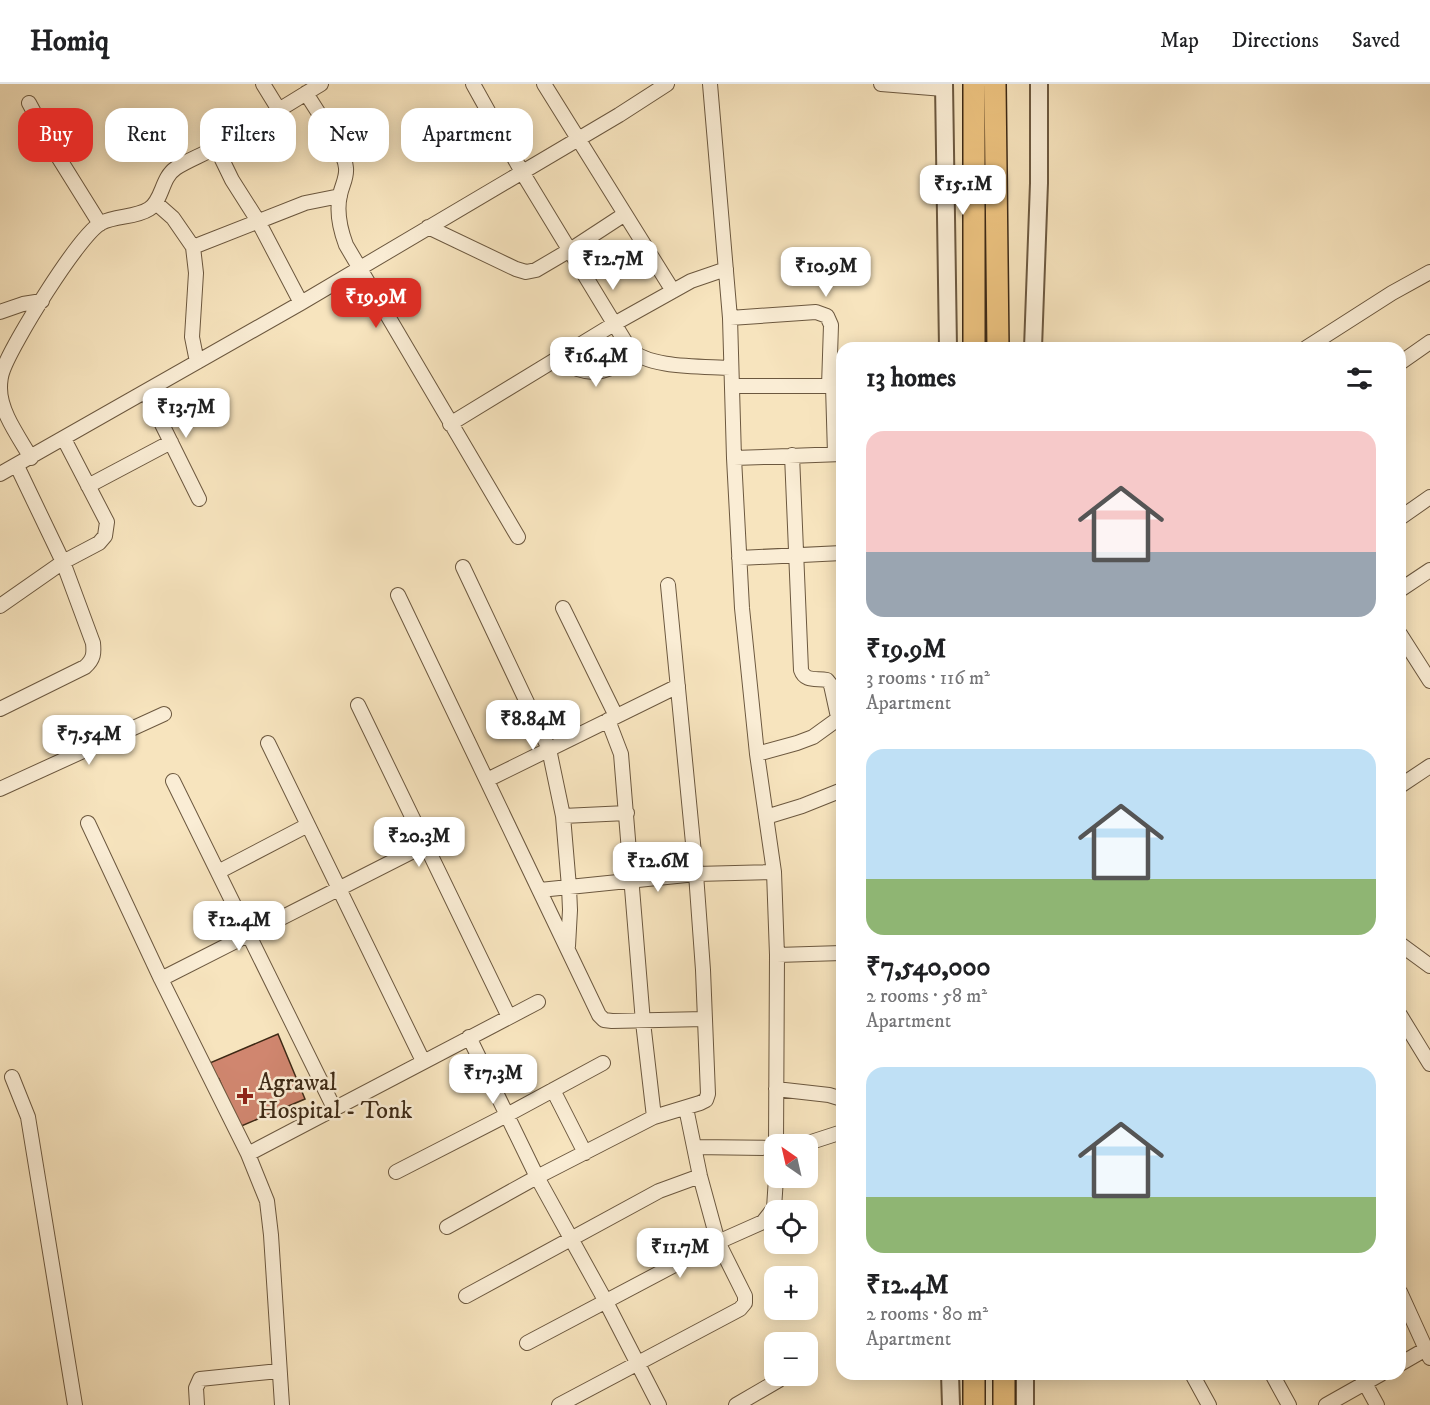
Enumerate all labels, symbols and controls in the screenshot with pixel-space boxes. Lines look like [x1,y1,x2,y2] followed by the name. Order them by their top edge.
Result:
[30,24,109,59] text: Homiq
[1160,28,1199,54] text: Map
[1232,28,1319,54] text: Directions
[1352,28,1400,54] text: Saved
[18,108,93,162] chip: Buy
[105,108,188,162] chip: Rent
[200,108,296,162] chip: Filters
[308,108,389,162] chip: New
[401,108,533,162] chip: Apartment
[914,165,1012,216] pin: ₹15.1M
[934,172,992,197] text: ₹15.1M
[564,240,662,291] pin: ₹12.7M
[582,247,644,272] text: ₹12.7M
[777,247,875,298] pin: ₹10.9M
[795,254,857,279] text: ₹10.9M
[327,278,425,329] pin: ₹19.9M
[345,285,407,310] text: ₹19.9M
[547,337,645,388] pin: ₹16.4M
[564,344,628,369] text: ₹16.4M
[866,362,956,395] text: 13 homes
[1343,362,1376,395] icon: filters
[137,388,235,439] pin: ₹13.7M
[157,395,215,420] text: ₹13.7M
[1067,470,1175,578] icon: home
[866,633,946,666] text: ₹19.9M
[866,666,990,691] text: 3 rooms · 116 m²
[866,691,951,716] text: Apartment
[484,700,582,751] pin: ₹8.84M
[500,707,566,732] text: ₹8.84M
[40,715,138,766] pin: ₹7.54M
[56,722,122,747] text: ₹7.54M
[1067,788,1175,896] icon: home
[370,817,468,868] pin: ₹20.3M
[388,824,450,849] text: ₹20.3M
[609,842,707,893] pin: ₹12.6M
[627,849,689,874] text: ₹12.6M
[190,901,288,952] pin: ₹12.4M
[207,908,271,933] text: ₹12.4M
[866,951,991,984] text: ₹7,540,000
[866,984,987,1009] text: 2 rooms · 58 m²
[866,1009,951,1034] text: Apartment
[444,1054,542,1105] pin: ₹17.3M
[463,1061,523,1086] text: ₹17.3M
[258,1068,413,1126] place label: Agrawal Hospital - Tonk
[236,1087,254,1105] marker: Agrawal Hospital - Tonk
[1067,1106,1175,1214] icon: home
[764,1134,818,1188] north arrow
[764,1134,818,1386] map controls
[764,1200,818,1254] button: locate
[631,1228,729,1279] pin: ₹11.7M
[651,1235,709,1260] text: ₹11.7M
[764,1266,818,1320] button: +
[866,1269,949,1302] text: ₹12.4M
[866,1302,988,1327] text: 2 rooms · 80 m²
[866,1327,951,1352] text: Apartment
[764,1332,818,1386] button: −

